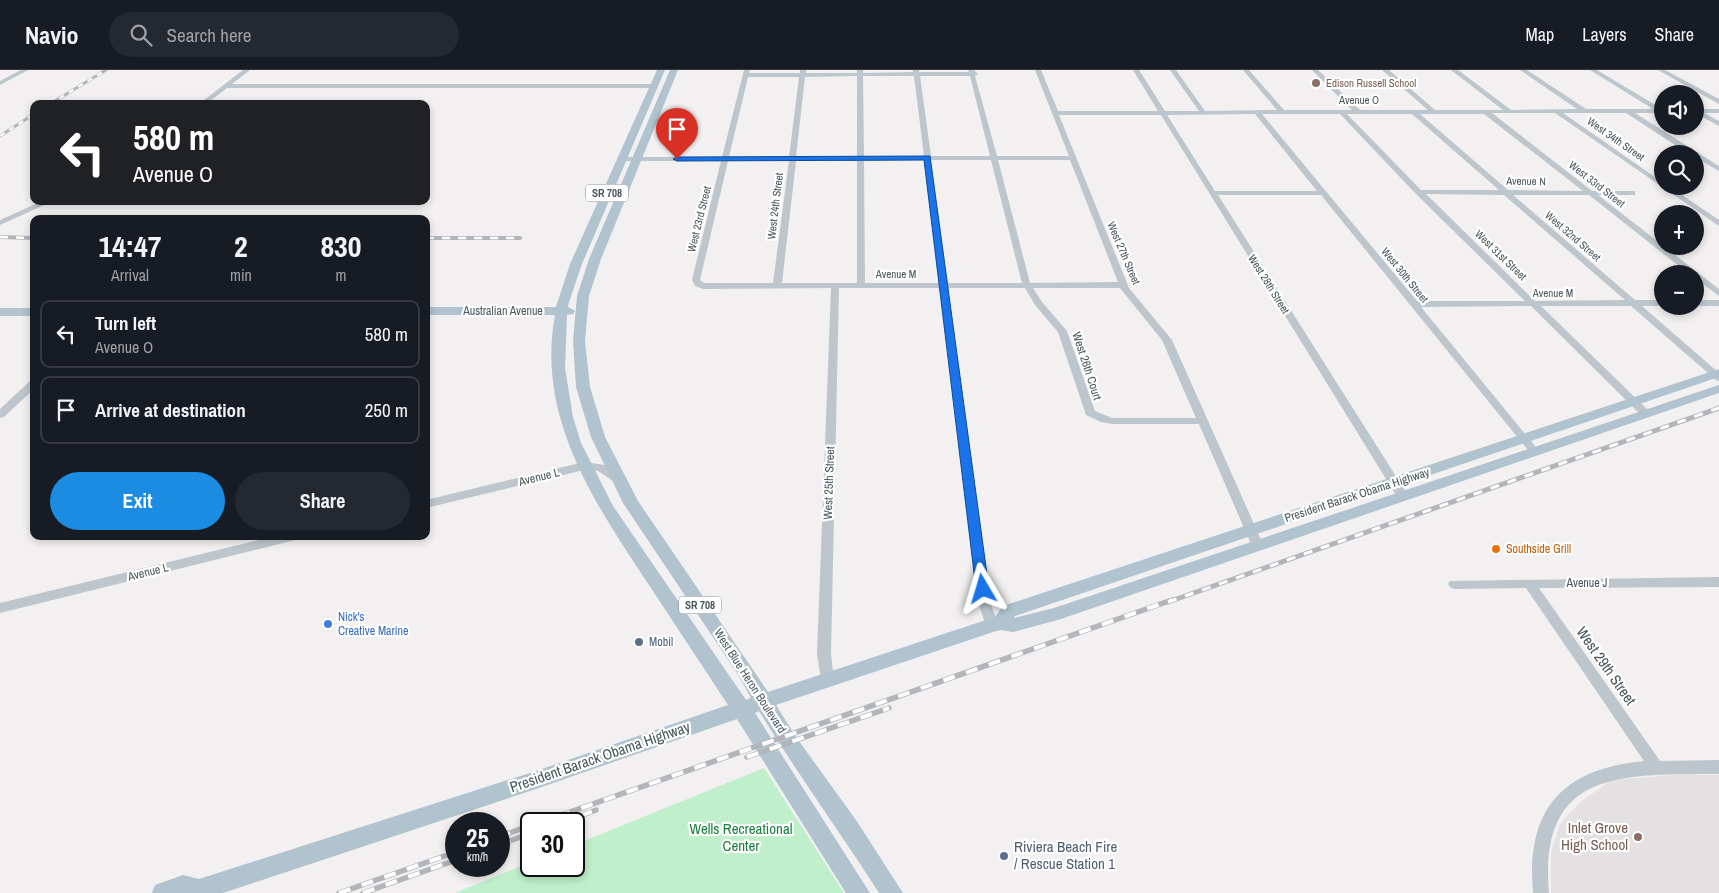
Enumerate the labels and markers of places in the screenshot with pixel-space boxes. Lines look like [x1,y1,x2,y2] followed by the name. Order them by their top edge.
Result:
[1326,76,1416,90] place label: Edison Russell School
[1310,77,1322,89] marker: Edison Russell School
[656,108,698,159] pin
[1506,541,1571,557] place label: Southside Grill
[1490,543,1502,555] marker: Southside Grill
[338,609,409,639] place label: Nick's Creative Marine
[322,618,334,630] marker: Nick's Creative Marine
[649,634,673,650] place label: Mobil
[633,636,645,648] marker: Mobil
[1561,817,1628,855] place label: Inlet Grove High School
[1632,831,1644,843] marker: Inlet Grove High School
[1014,836,1117,874] place label: Riviera Beach Fire / Rescue Station 1
[998,850,1010,862] marker: Riviera Beach Fire / Rescue Station 1

